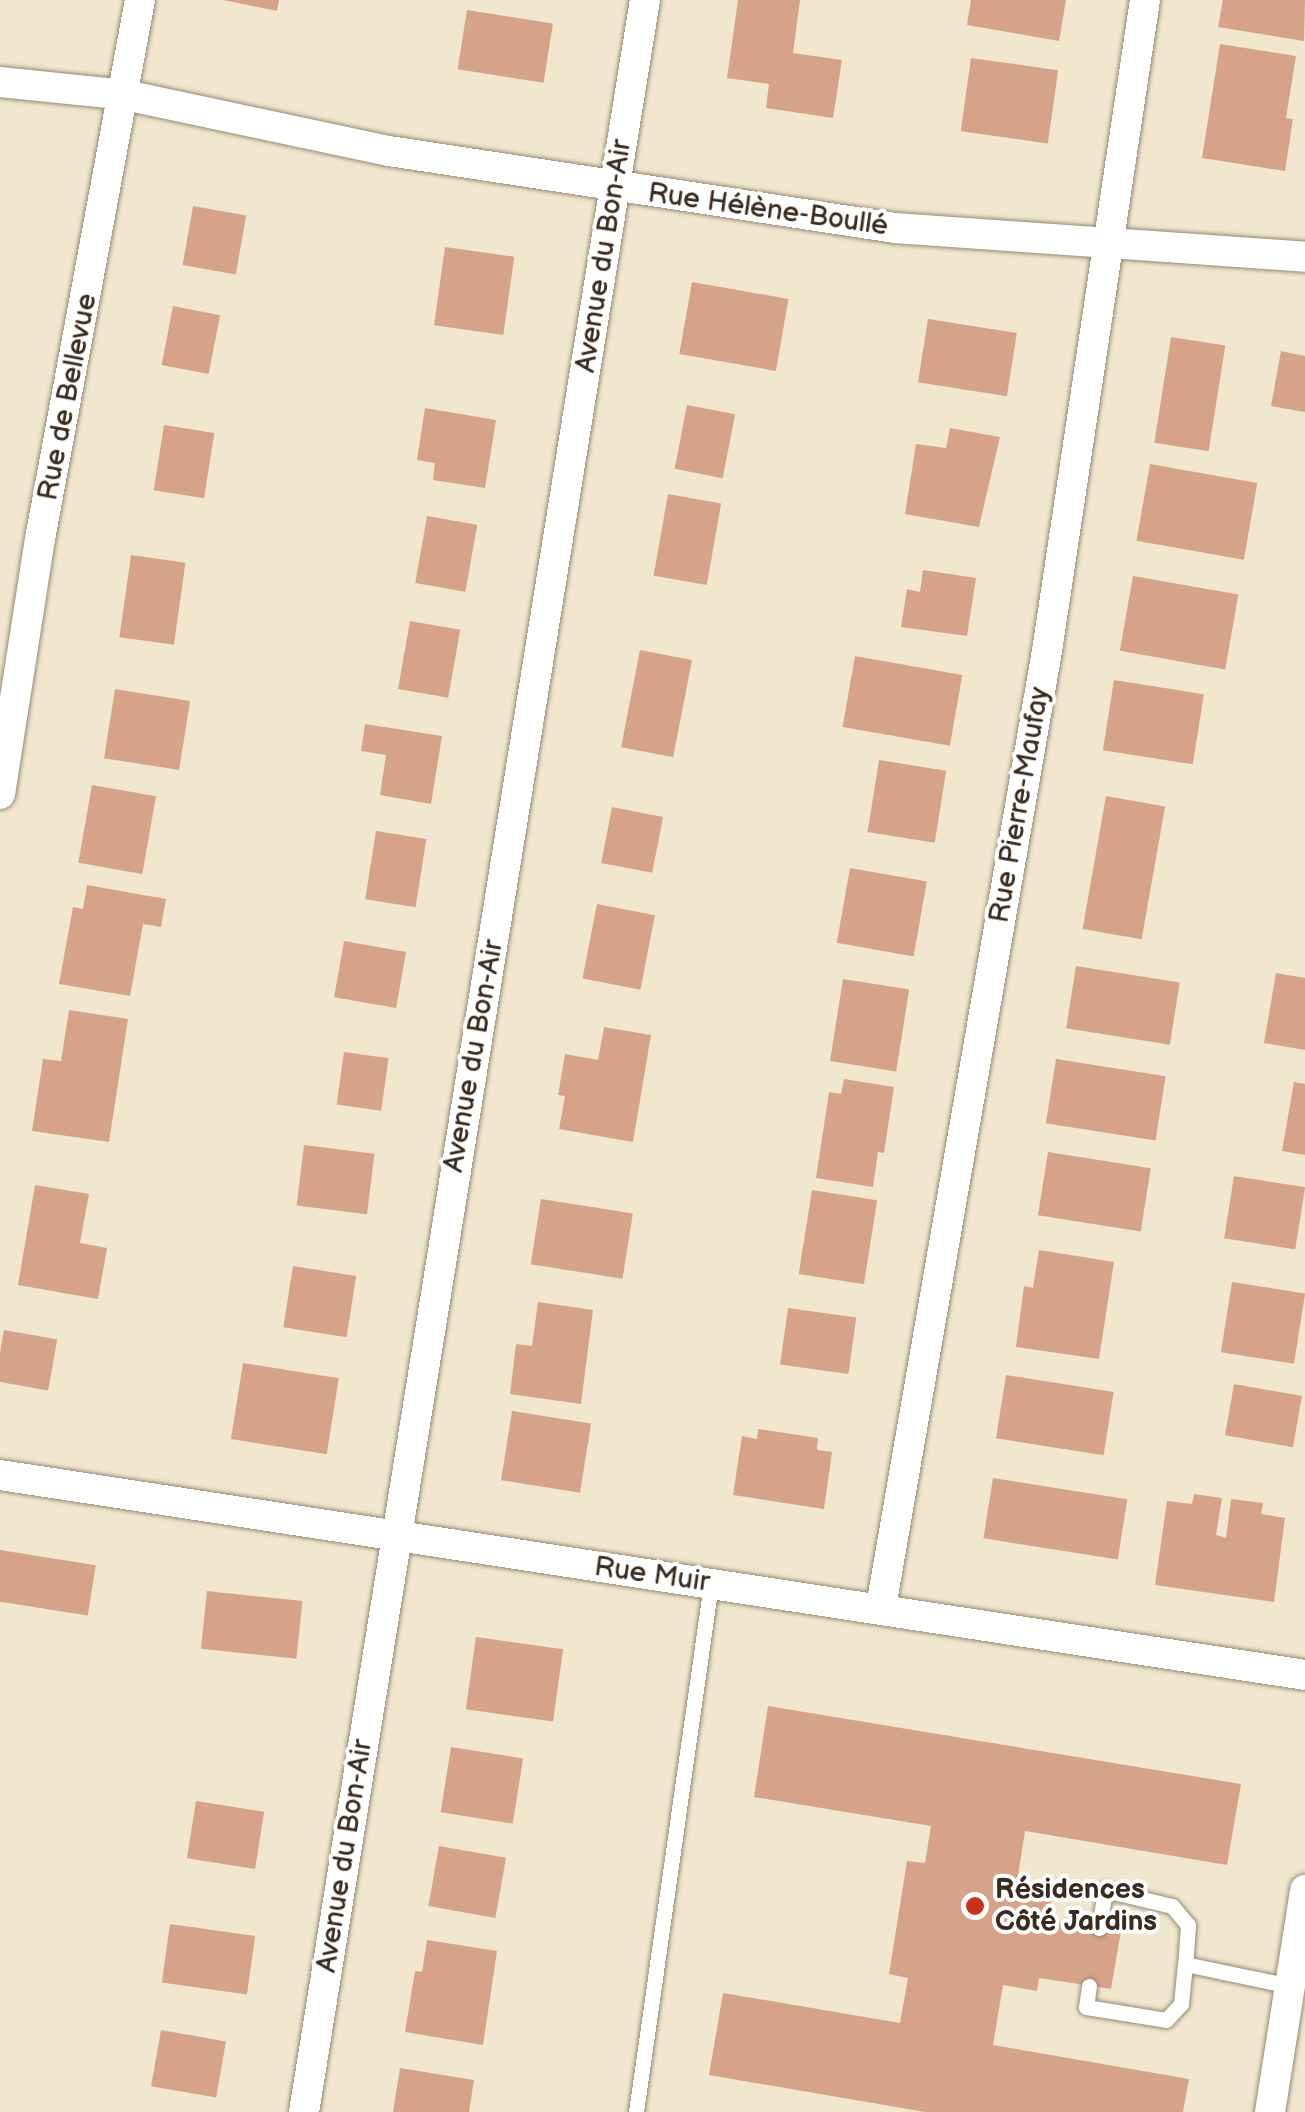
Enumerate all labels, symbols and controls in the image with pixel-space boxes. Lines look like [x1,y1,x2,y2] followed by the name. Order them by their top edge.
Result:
[569,137,639,375] street label: Avenue du Bon-Air
[646,177,890,243] street label: Rue Hélène-Boullé
[31,291,105,503] street label: Rue de Bellevue
[983,685,1057,925] street label: Rue Pierre-Maufay
[437,937,511,1175] street label: Avenue du Bon-Air
[592,1550,712,1600] street label: Rue Muir
[310,1737,380,1975] street label: Avenue du Bon-Air
[995,1873,1157,1939] place label: Résidences Côté Jardins
[964,1895,986,1917] marker: Résidences Côté Jardins

